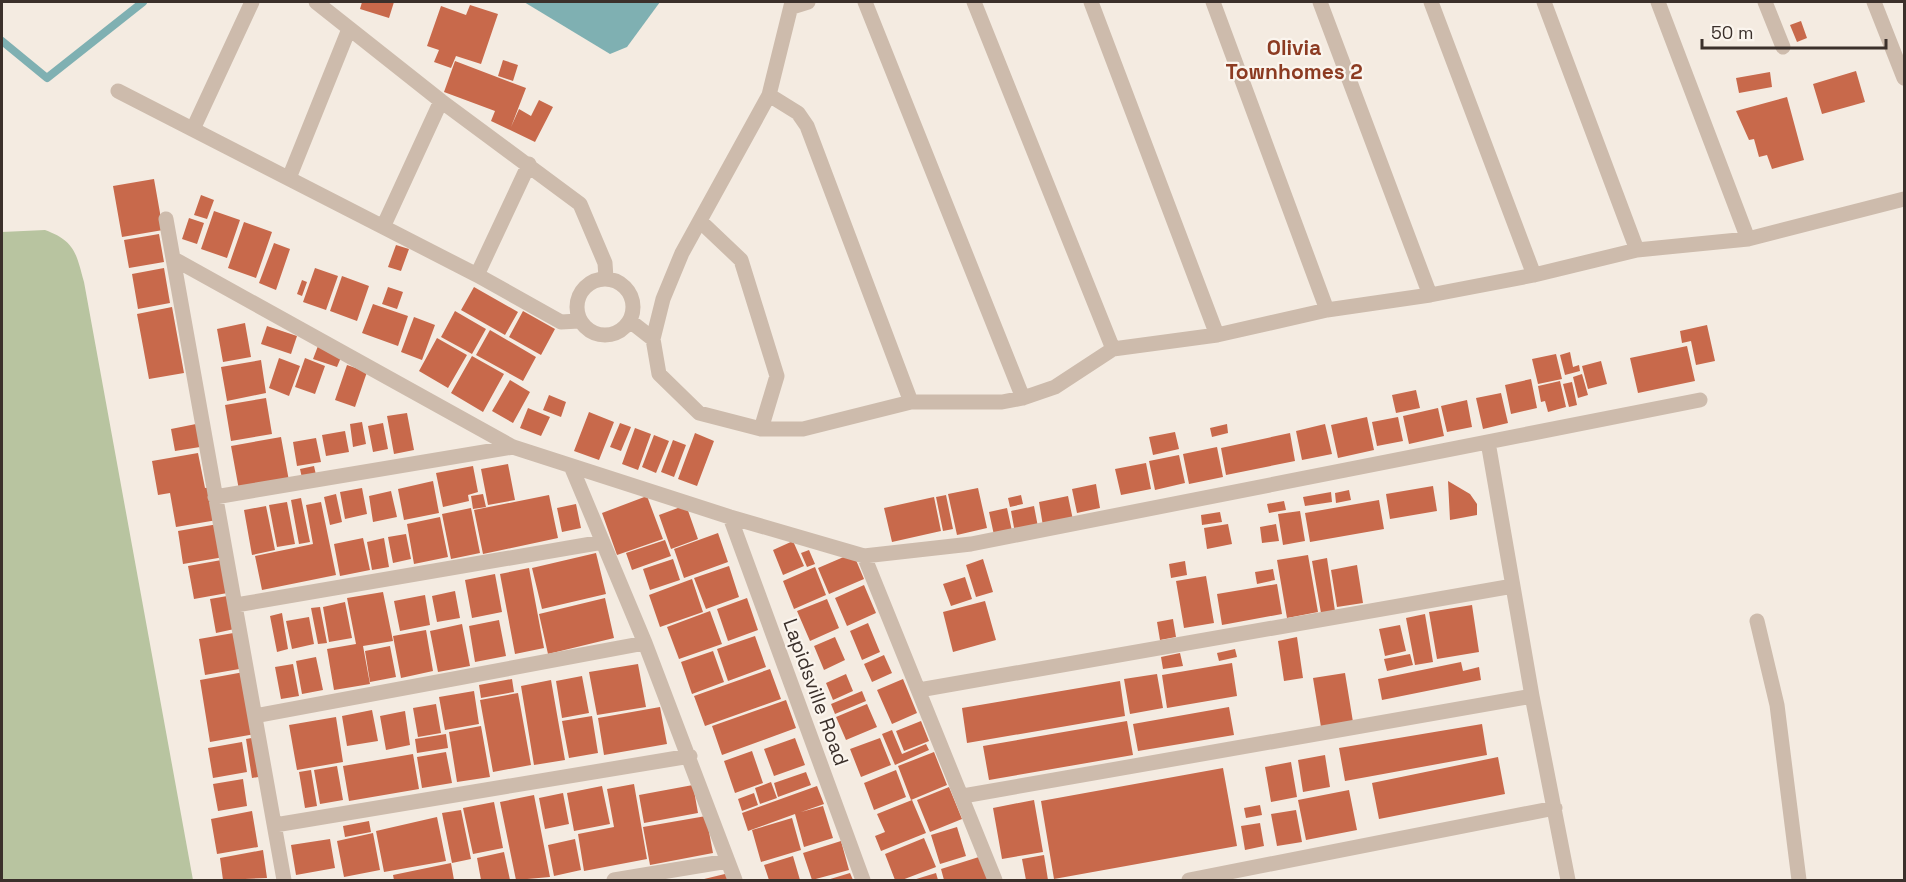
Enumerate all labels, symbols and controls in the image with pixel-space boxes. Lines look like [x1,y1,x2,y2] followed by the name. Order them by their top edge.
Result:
[1702,12,1886,50] scale bar
[1711,21,1753,44] text: 50 m
[1225,34,1363,85] district label: Olivia Townhomes 2
[777,615,855,769] street label: Lapidsville Road

